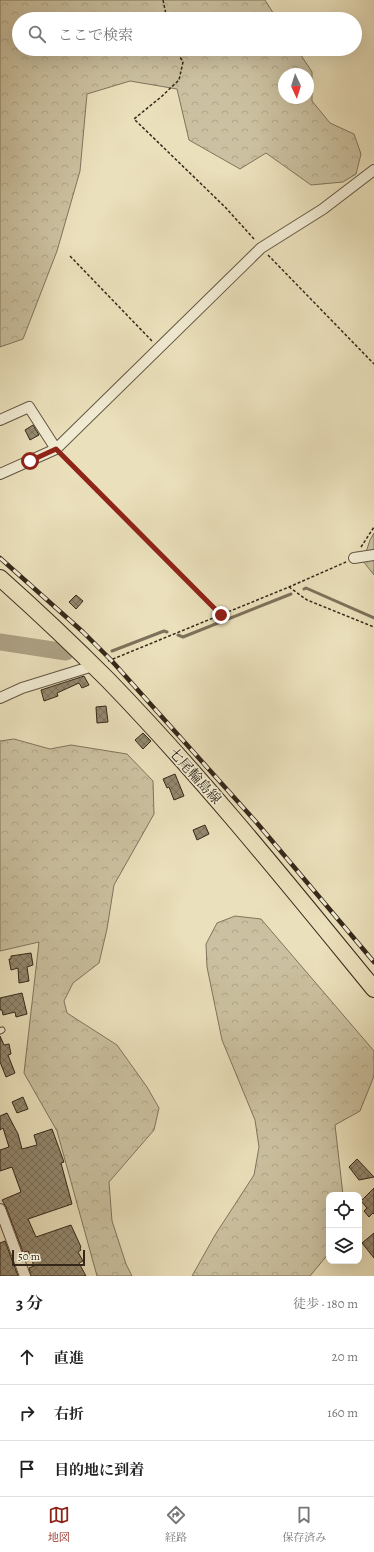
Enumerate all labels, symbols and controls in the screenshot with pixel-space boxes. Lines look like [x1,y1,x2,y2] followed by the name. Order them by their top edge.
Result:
[12,12,362,56] search box
[26,23,48,45] icon: search
[58,25,133,45] text: ここで検索
[278,68,314,104] north arrow
[21,452,39,470] route start
[212,606,230,624] route end
[165,744,225,808] street label: 七尾輪島線
[326,1192,362,1264] map controls
[326,1192,362,1228] button: locate
[326,1228,362,1264] button: layers
[12,1248,85,1267] scale bar
[18,1249,40,1264] text: 50 m
[16,1292,43,1315] text: 3 分
[293,1295,358,1312] text: 徒歩 · 180 m
[16,1346,38,1368] icon: ahead
[54,1348,84,1368] text: 直進
[332,1348,358,1365] text: 20 m
[16,1402,38,1424] icon: right
[54,1404,84,1424] text: 右折
[327,1404,358,1421] text: 160 m
[16,1458,38,1480] icon: arrive
[54,1460,144,1480] text: 目的地に到着
[48,1504,70,1545] tab: 地図
[165,1504,187,1545] tab: 経路
[282,1504,326,1545] tab: 保存済み

